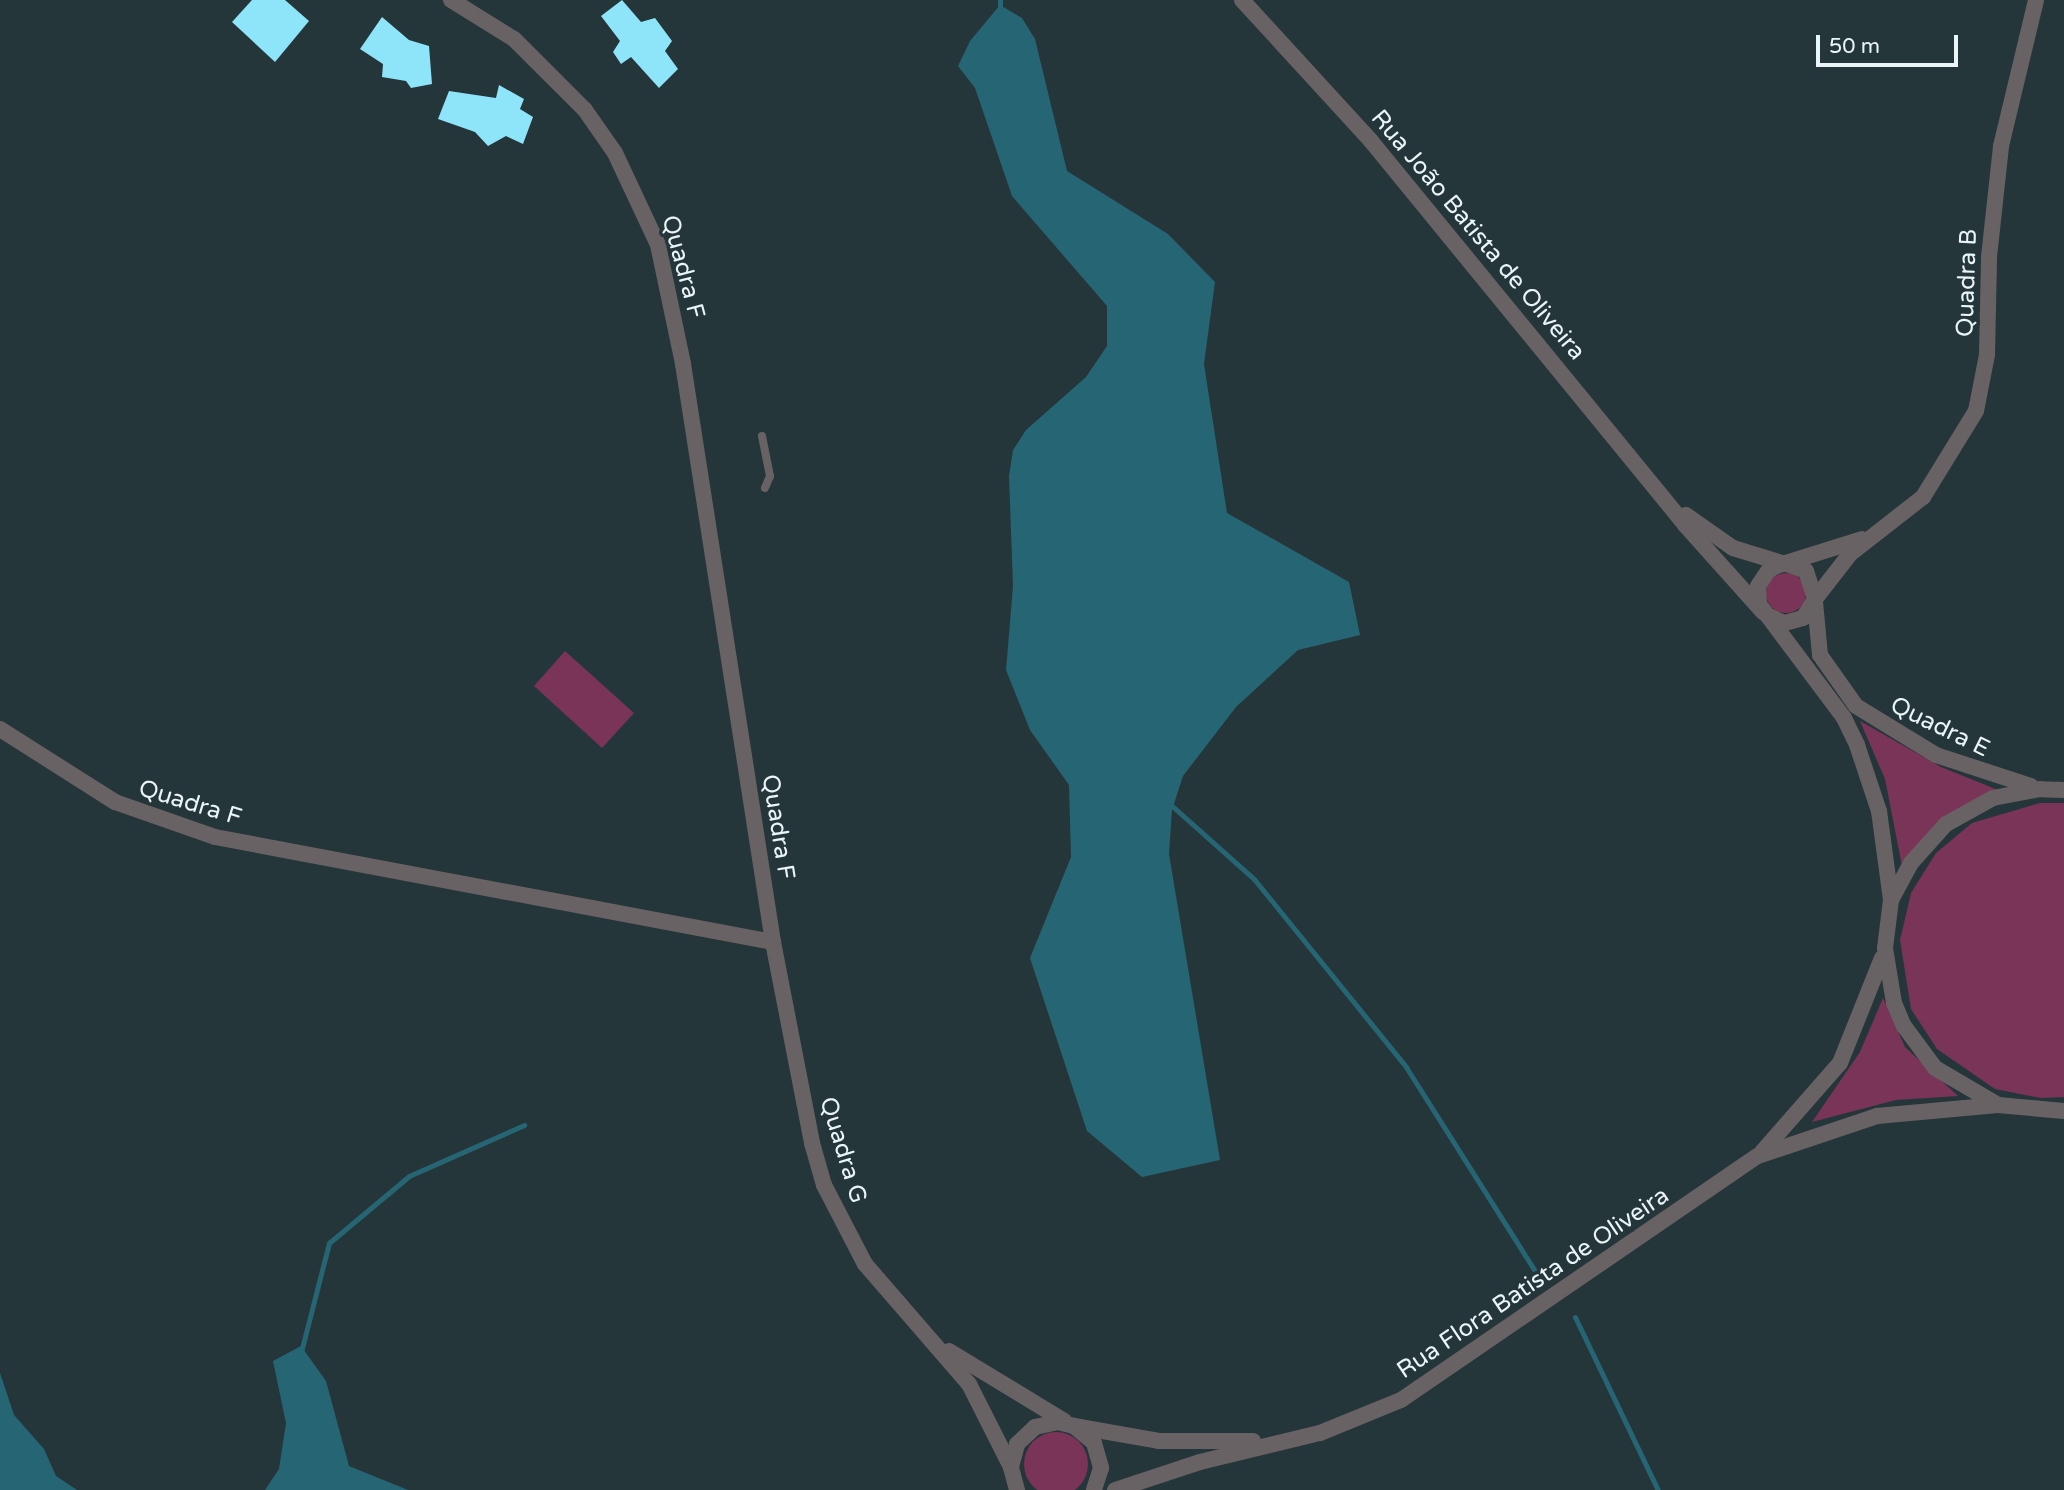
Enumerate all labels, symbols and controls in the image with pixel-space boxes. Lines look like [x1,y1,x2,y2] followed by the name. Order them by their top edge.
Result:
[1819,21,1961,65] scale bar
[1829,34,1880,59] text: 50 m
[1365,104,1591,366] street label: Rua João Batista de Oliveira
[655,212,711,322] street label: Quadra F
[1951,228,1983,338] street label: Quadra B
[1886,691,1994,763] street label: Quadra E
[755,772,801,882] street label: Quadra F
[135,774,245,832] street label: Quadra F
[813,1093,873,1207] street label: Quadra G
[1392,1181,1674,1385] street label: Rua Flora Batista de Oliveira

